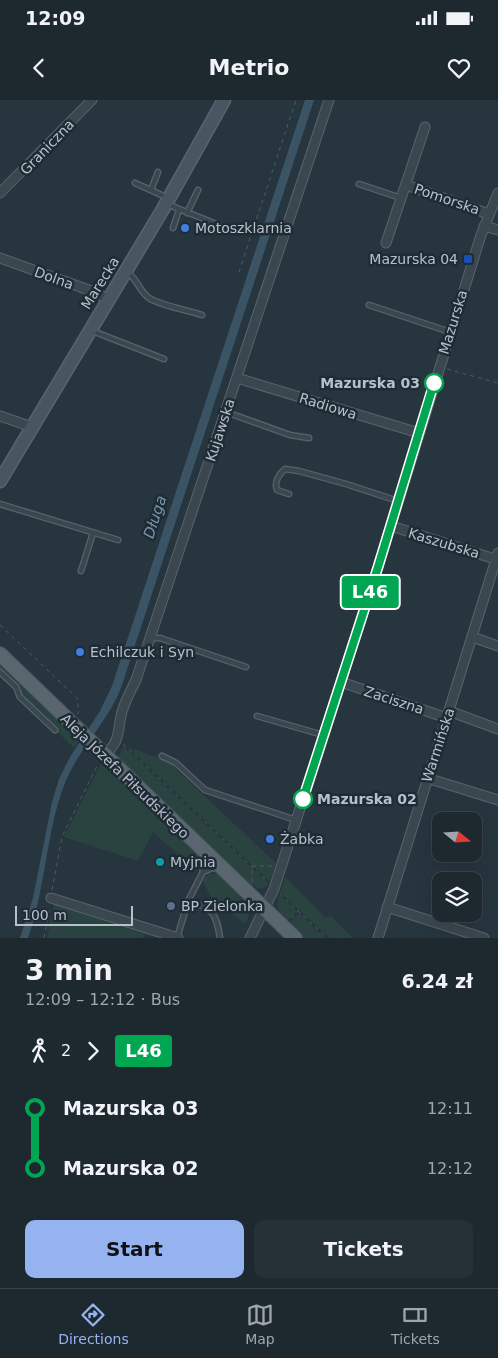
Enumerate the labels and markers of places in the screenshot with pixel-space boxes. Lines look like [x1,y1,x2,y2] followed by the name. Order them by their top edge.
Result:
[195,220,292,236] place label: Motoszklarnia
[179,222,191,234] marker: Motoszklarnia
[369,251,458,267] place label: Mazurska 04
[462,253,474,265] marker: Mazurska 04
[424,373,444,393] marker: Mazurska 03
[320,375,420,391] place label: Mazurska 03
[90,644,194,660] place label: Echilczuk i Syn
[74,646,86,658] marker: Echilczuk i Syn
[293,789,313,809] marker: Mazurska 02
[317,791,417,807] place label: Mazurska 02
[280,830,324,847] place label: Żabka
[264,833,276,845] marker: Żabka
[170,854,216,870] place label: Myjnia
[154,856,166,868] marker: Myjnia
[181,898,263,914] place label: BP Zielonka
[165,900,177,912] marker: BP Zielonka

